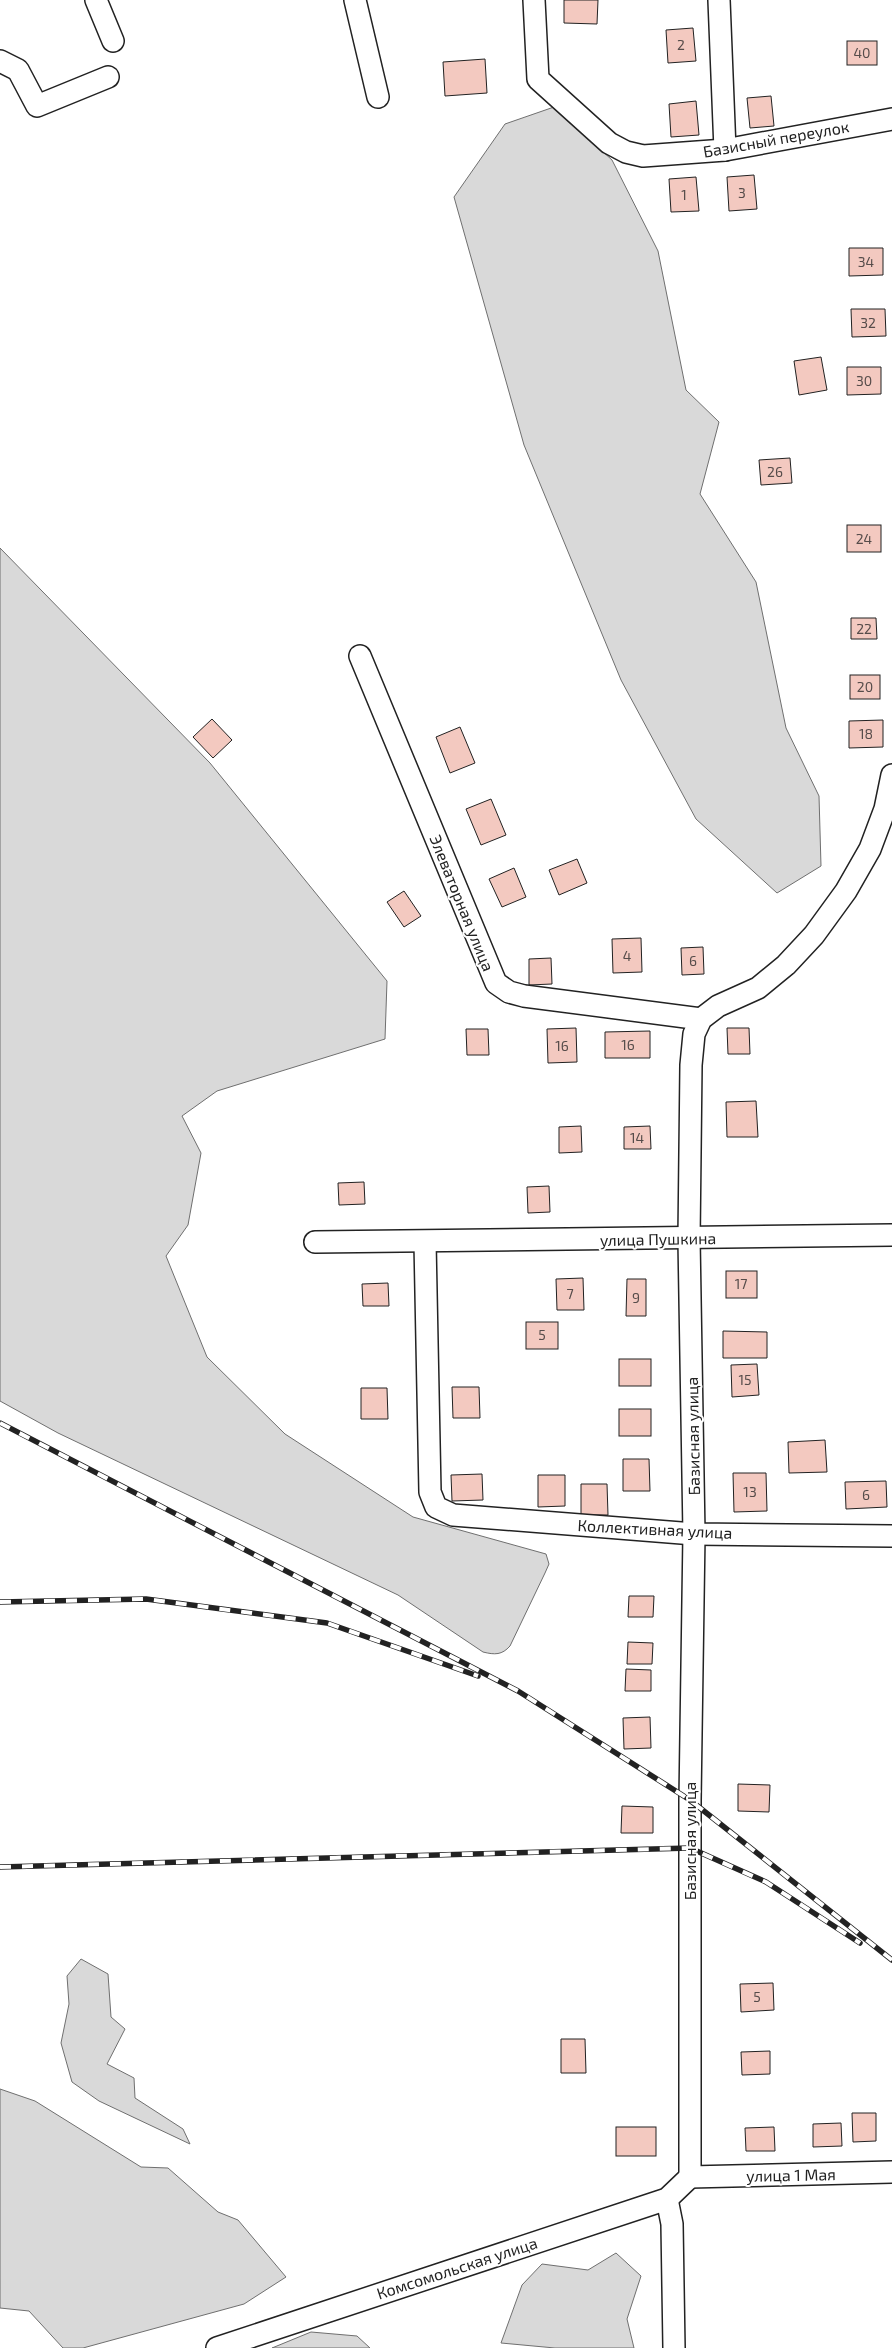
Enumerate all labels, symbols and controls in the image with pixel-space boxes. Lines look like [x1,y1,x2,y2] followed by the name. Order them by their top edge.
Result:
[677,36,685,53] house number: 2
[853,44,871,61] house number: 40
[701,116,851,162] street label: Базисный переулок
[738,184,746,201] house number: 3
[681,186,687,203] house number: 1
[858,253,874,270] house number: 34
[860,314,876,331] house number: 32
[856,372,872,389] house number: 30
[767,463,783,480] house number: 26
[856,530,872,547] house number: 24
[856,620,872,637] house number: 22
[857,678,873,695] house number: 20
[859,725,873,742] house number: 18
[425,832,499,974] street label: Элеваторная улица
[623,947,631,964] house number: 4
[689,952,697,969] house number: 6
[621,1036,635,1053] house number: 16
[555,1037,569,1054] house number: 16
[630,1129,644,1146] house number: 14
[600,1228,716,1250] street label: улица Пушкина
[735,1275,747,1292] house number: 17
[566,1285,574,1302] house number: 7
[632,1289,640,1306] house number: 9
[538,1326,546,1343] house number: 5
[738,1371,752,1388] house number: 15
[682,1376,704,1496] street label: Базисная улица
[743,1483,757,1500] house number: 13
[862,1486,870,1503] house number: 6
[577,1515,733,1543] street label: Коллективная улица
[680,1782,700,1900] street label: Базисная улица
[753,1988,761,2005] house number: 5
[746,2164,836,2186] street label: улица 1 Мая
[374,2233,540,2303] street label: Комсомольская улица

